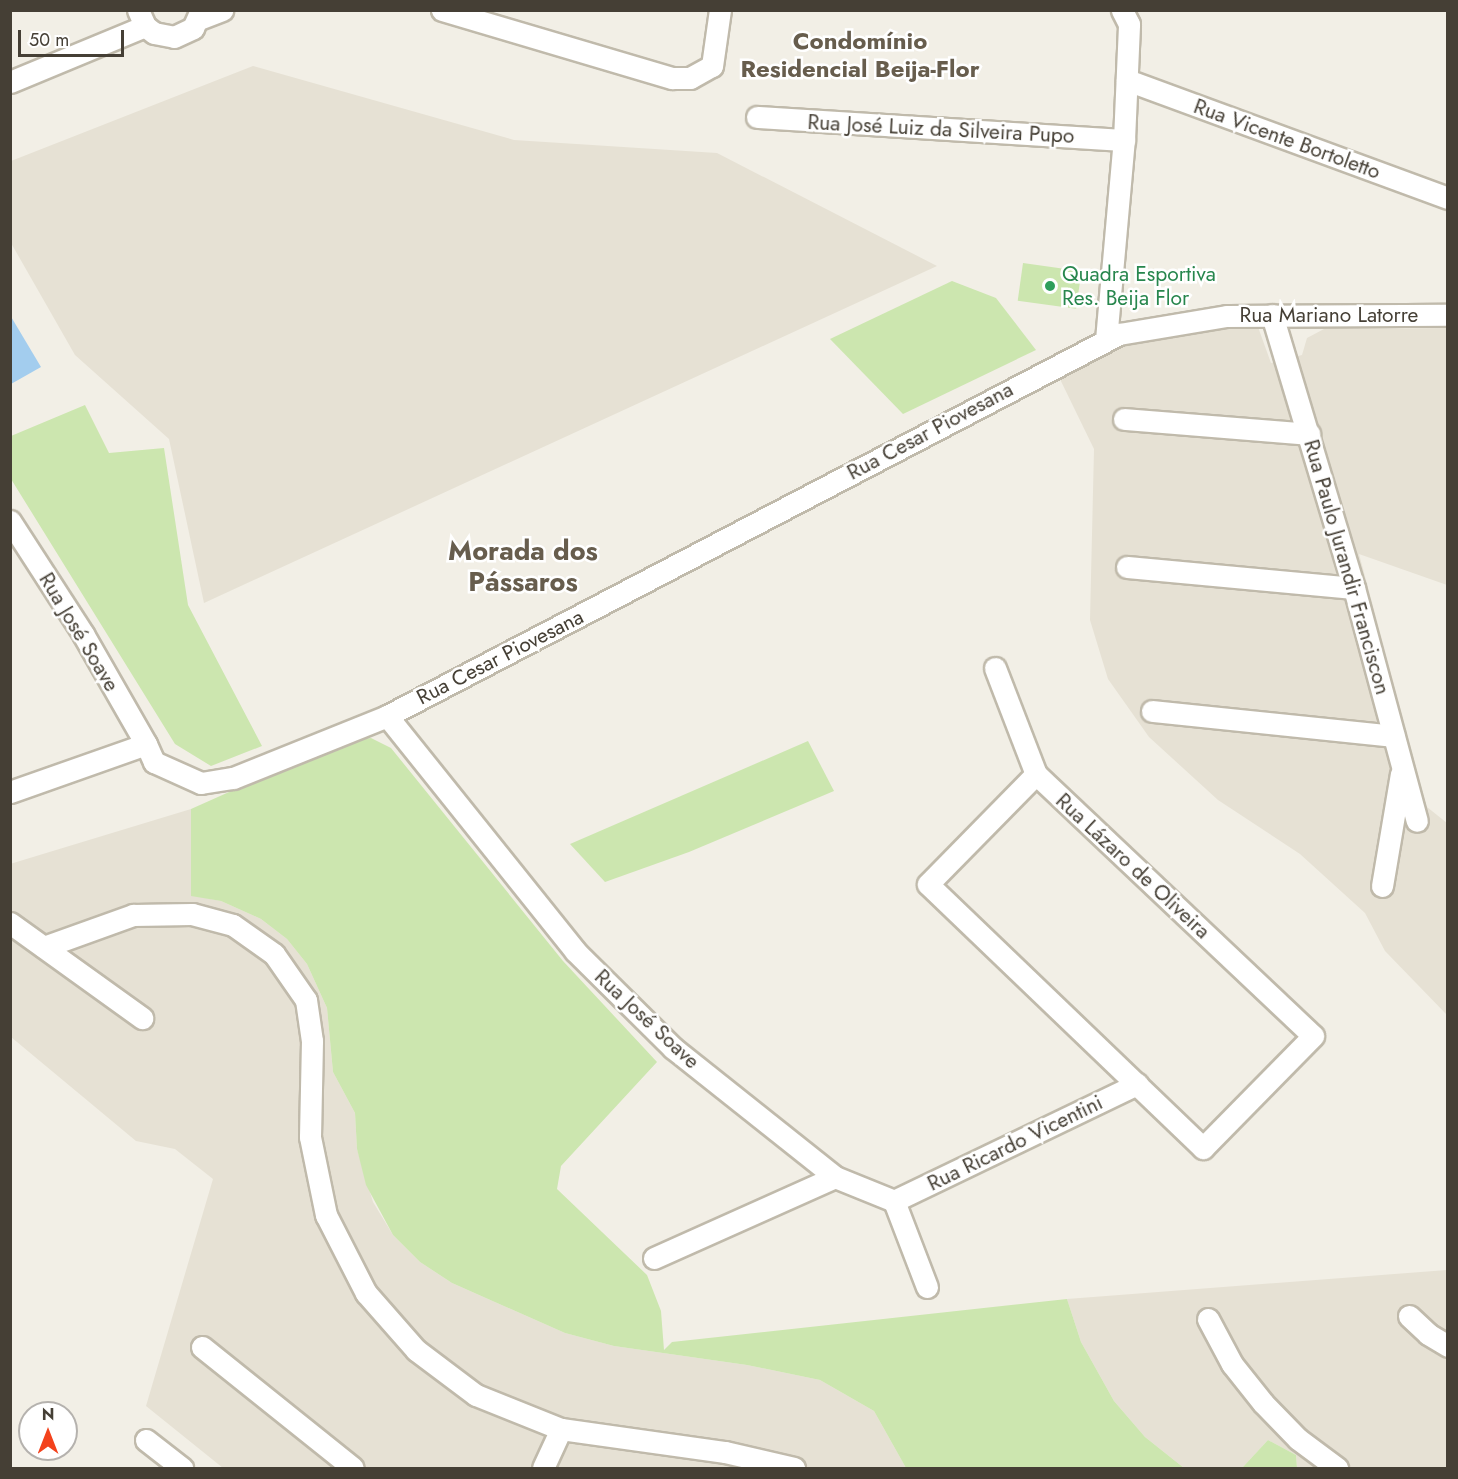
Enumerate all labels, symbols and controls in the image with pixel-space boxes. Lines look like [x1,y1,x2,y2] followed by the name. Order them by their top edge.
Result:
[21,18,128,56] scale bar
[29,27,69,53] text: 50 m
[740,27,980,83] district label: Condomínio Residencial Beija-Flor
[1190,94,1384,184] street label: Rua Vicente Bortoletto
[807,109,1075,149] street label: Rua José Luiz da Silveira Pupo
[1062,261,1216,311] place label: Quadra Esportiva Res. Beija Flor
[1043,279,1057,293] marker: Quadra Esportiva Res. Beija Flor
[1240,302,1418,328] street label: Rua Mariano Latorre
[843,377,1017,485] street label: Rua Cesar Piovesana
[1299,437,1395,697] street label: Rua Paulo Jurandir Franciscon
[448,534,598,597] district label: Morada dos Pássaros
[34,568,124,696] street label: Rua José Soave
[412,604,588,710] street label: Rua Cesar Piovesana
[1051,788,1215,944] street label: Rua Lázaro de Oliveira
[589,964,705,1074] street label: Rua José Soave
[923,1090,1107,1196] street label: Rua Ricardo Vicentini
[18,1401,78,1461] north arrow
[42,1403,54,1426] text: N

